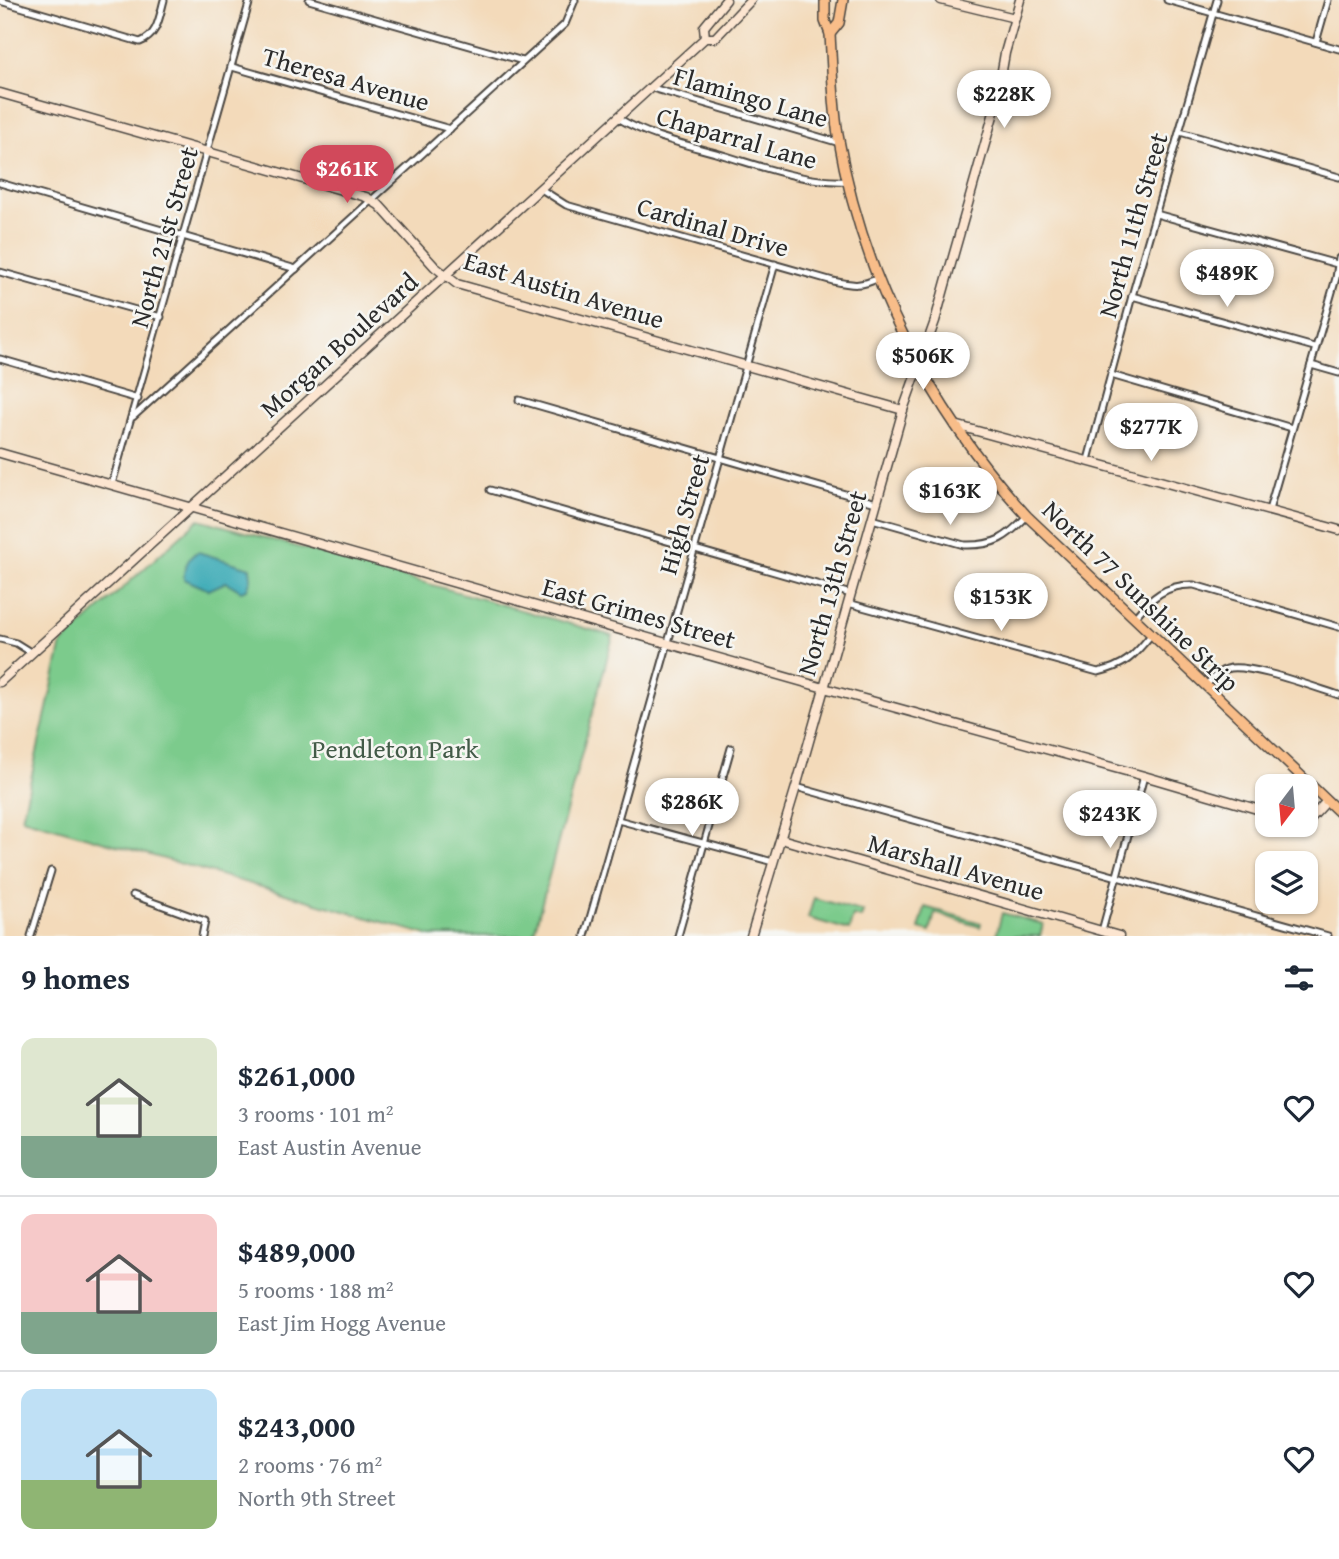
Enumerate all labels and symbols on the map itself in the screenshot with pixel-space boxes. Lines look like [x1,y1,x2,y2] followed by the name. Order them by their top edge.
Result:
[258,36,434,121] street label: Theresa Avenue
[669,56,833,137] street label: Flamingo Lane
[955,71,1053,130] pin: $228K
[652,96,822,179] street label: Chaparral Lane
[1087,128,1178,322] street label: North 11th Street
[119,142,208,332] street label: North 21st Street
[298,146,396,205] pin: $261K
[633,186,794,267] street label: Cardinal Drive
[459,241,669,339] street label: East Austin Avenue
[1178,250,1276,309] pin: $489K
[251,263,427,427] street label: Morgan Boulevard
[874,332,972,392] pin: $506K
[1102,404,1200,463] pin: $277K
[648,449,719,579] street label: High Street
[901,468,999,527] pin: $163K
[786,486,877,680] street label: North 13th Street
[1034,491,1249,700] street label: North 77 Sunshine Strip
[538,566,740,659] street label: East Grimes Street
[952,574,1050,633] pin: $153K
[311,729,479,768] park label: Pendleton Park
[1255,774,1318,836] north arrow
[643,778,741,838] pin: $286K
[1061,790,1159,850] pin: $243K
[863,823,1049,910] street label: Marshall Avenue

